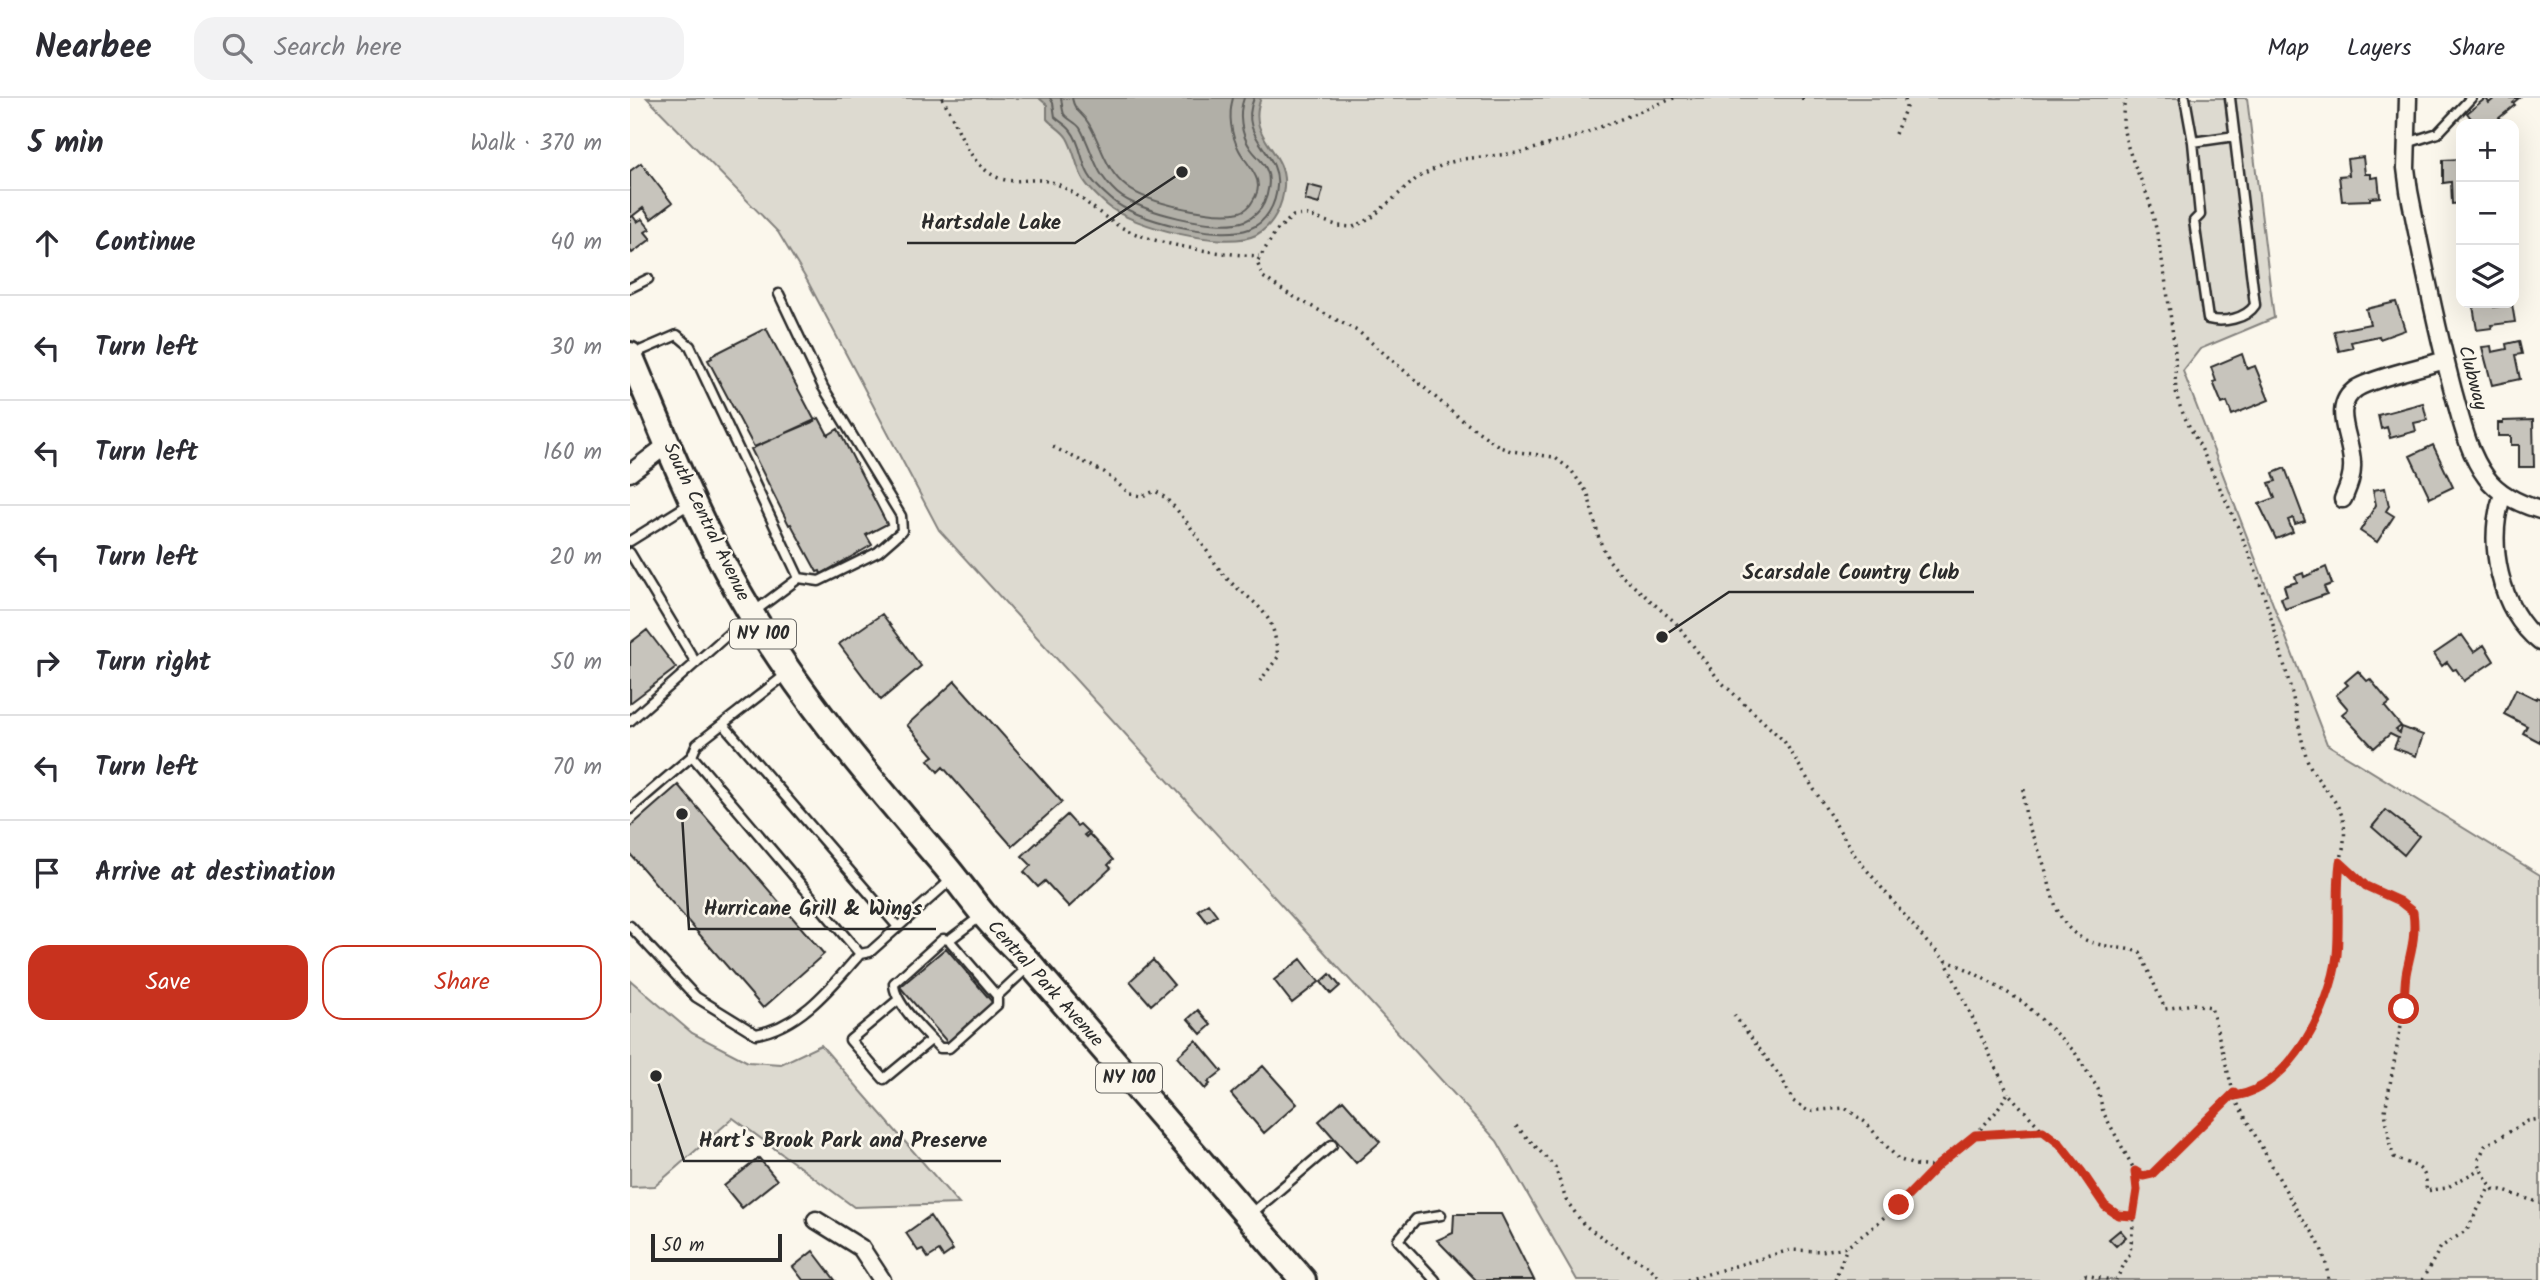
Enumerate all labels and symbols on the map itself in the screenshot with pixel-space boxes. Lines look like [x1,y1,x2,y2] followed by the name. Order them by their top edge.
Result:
[907,201,1075,243] callout: Hartsdale Lake
[921,207,1061,240] text: Hartsdale Lake
[2449,342,2495,415] street label: Clubway
[654,437,758,607] street label: South Central Avenue
[1729,550,1974,592] callout: Scarsdale Country Club
[1742,557,1960,590] text: Scarsdale Country Club
[730,620,796,648] road number: NY 100
[689,887,936,929] callout: Hurricane Grill & Wings
[704,893,922,926] text: Hurricane Grill & Wings
[979,913,1111,1055] street label: Central Park Avenue
[2388,993,2419,1024] route start
[1096,1063,1162,1093] road number: NY 100
[684,1119,1001,1161] callout: Hart's Brook Park and Preserve
[699,1125,987,1158] text: Hart's Brook Park and Preserve
[1883,1189,1914,1220] route end
[651,1231,782,1263] scale bar

